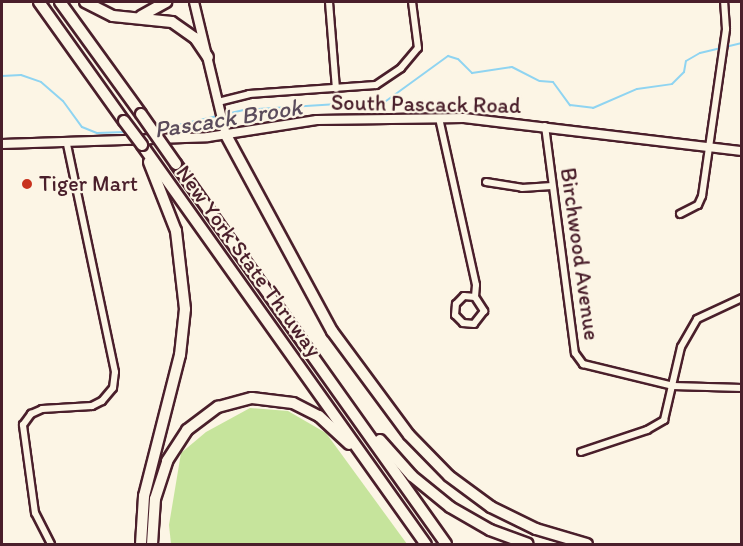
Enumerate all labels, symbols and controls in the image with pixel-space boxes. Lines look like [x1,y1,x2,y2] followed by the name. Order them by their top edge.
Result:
[332,89,520,119] street label: South Pascack Road
[152,92,304,144] water label: Pascack Brook
[171,161,327,361] street label: New York State Thruway
[555,166,605,342] street label: Birchwood Avenue
[39,171,138,197] place label: Tiger Mart
[20,177,34,191] marker: Tiger Mart

